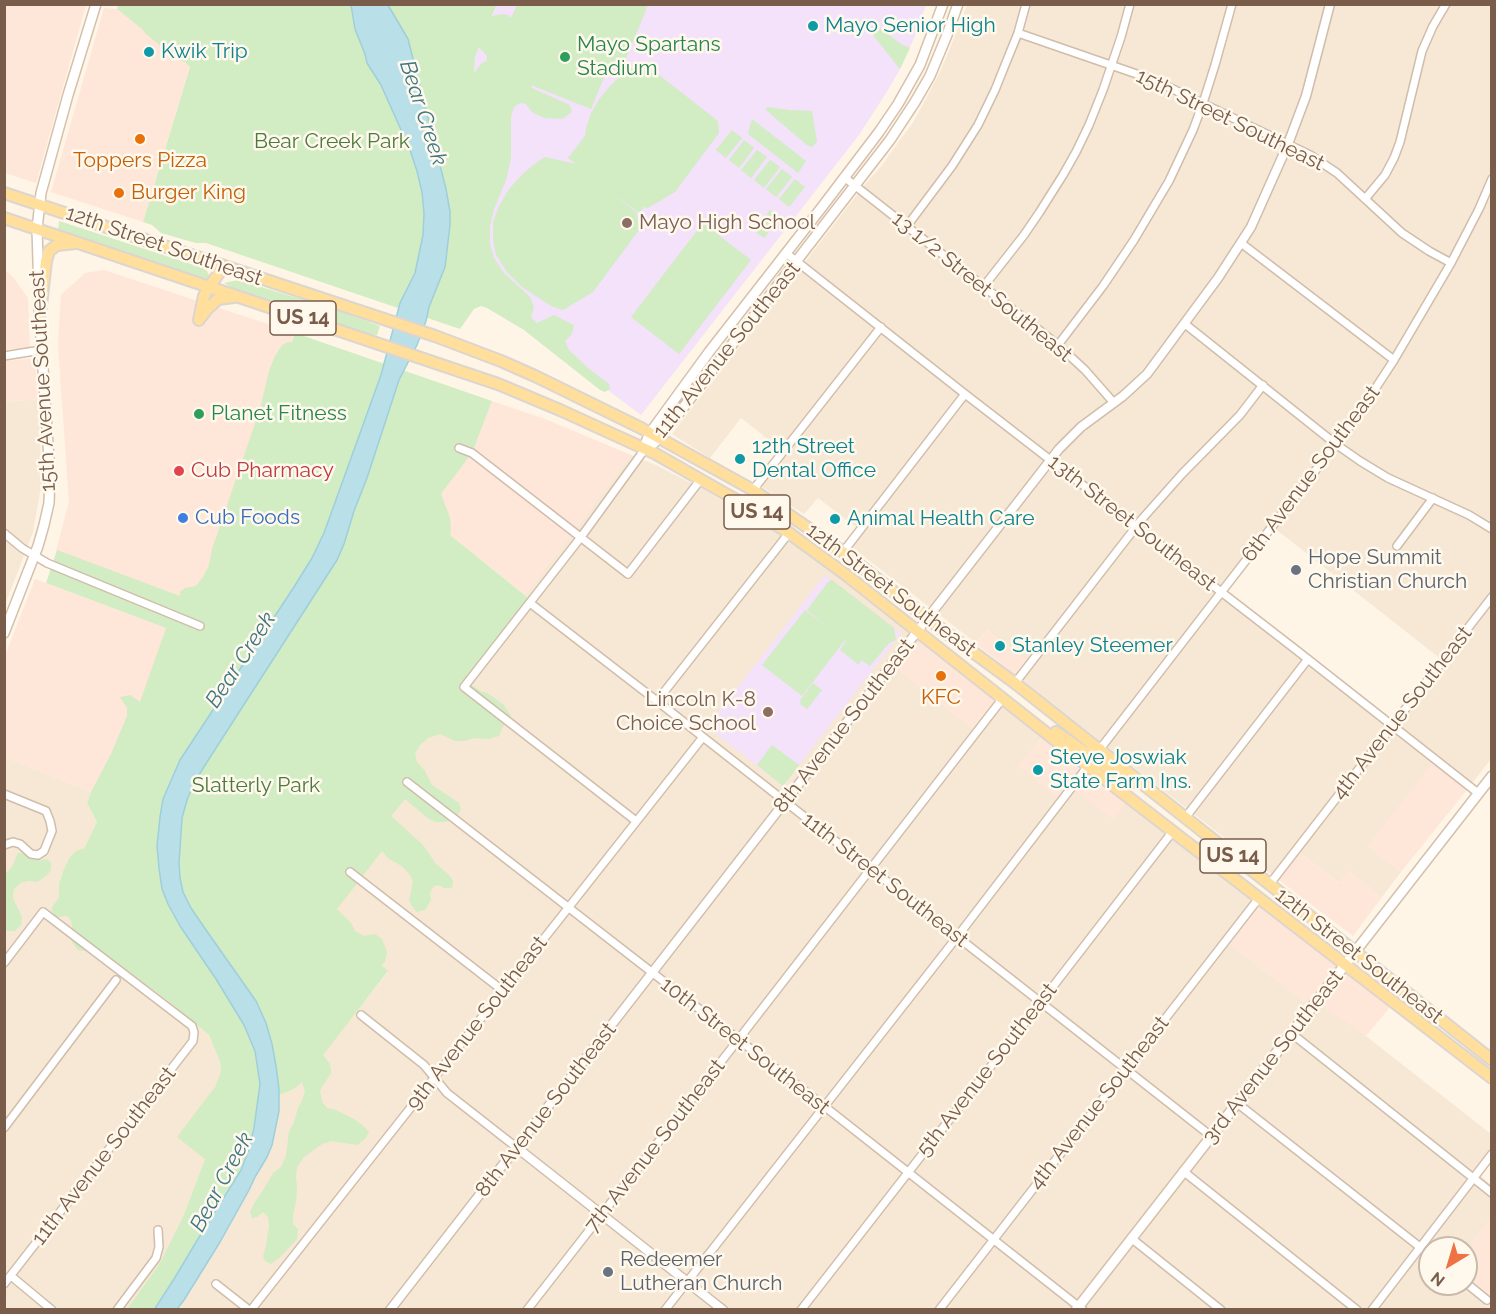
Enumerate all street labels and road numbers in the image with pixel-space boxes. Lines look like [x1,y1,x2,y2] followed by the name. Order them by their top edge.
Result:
[1132,63,1328,177] street label: 15th Street Southeast
[62,201,266,291] street label: 12th Street Southeast
[887,207,1077,367] street label: 13 1/2 Street Southeast
[648,257,806,443] street label: 11th Avenue Southeast
[25,269,61,493] street label: 15th Avenue Southeast
[270,301,336,335] road number: US 14
[1236,381,1386,567] street label: 6th Avenue Southeast
[1043,450,1221,596] street label: 13th Street Southeast
[724,495,790,529] road number: US 14
[801,518,981,662] street label: 12th Street Southeast
[1326,621,1478,805] street label: 4th Avenue Southeast
[768,634,920,818] street label: 8th Avenue Southeast
[797,807,973,953] street label: 11th Street Southeast
[1200,839,1266,873] road number: US 14
[1270,883,1448,1029] street label: 12th Street Southeast
[401,931,553,1115] street label: 9th Avenue Southeast
[1197,965,1349,1149] street label: 3rd Avenue Southeast
[655,972,835,1120] street label: 10th Street Southeast
[911,978,1063,1162] street label: 5th Avenue Southeast
[1023,1011,1175,1195] street label: 4th Avenue Southeast
[470,1018,622,1202] street label: 8th Avenue Southeast
[580,1054,730,1238] street label: 7th Avenue Southeast
[26,1062,182,1250] street label: 11th Avenue Southeast

